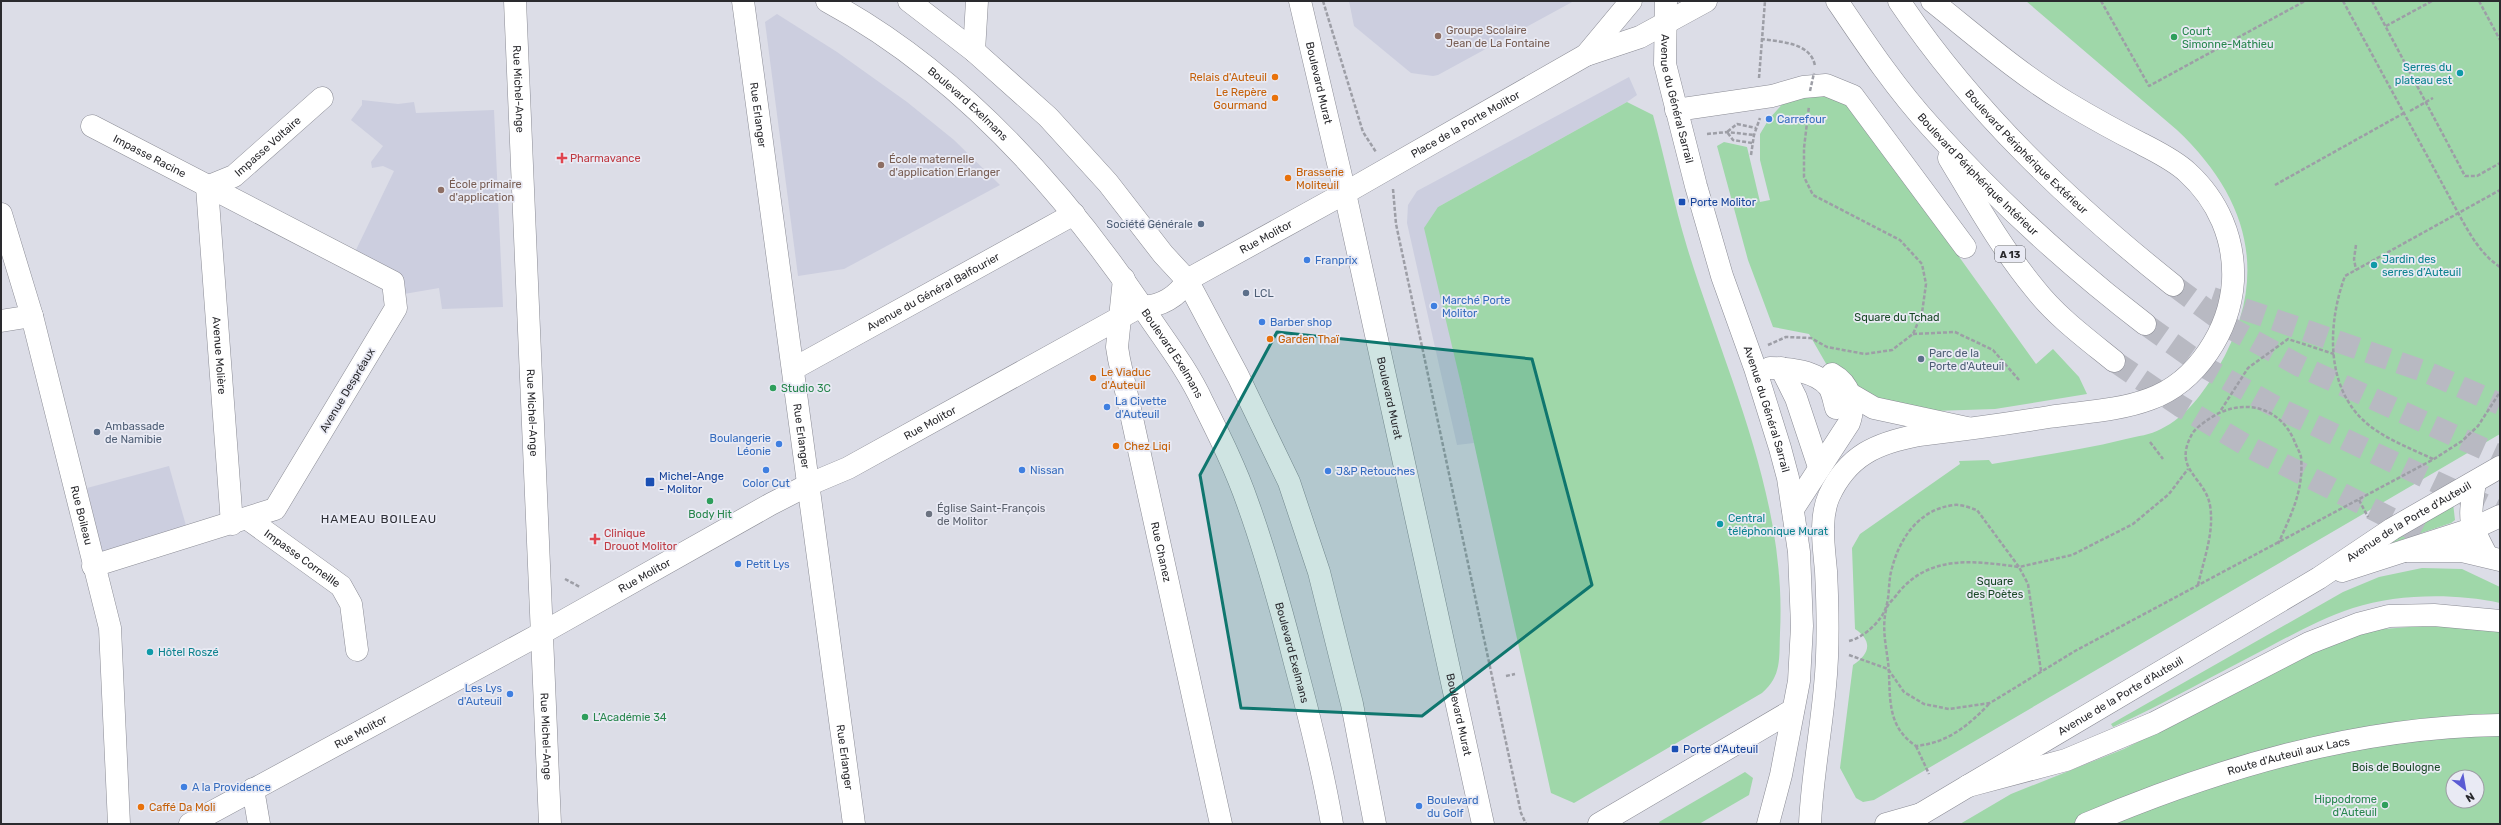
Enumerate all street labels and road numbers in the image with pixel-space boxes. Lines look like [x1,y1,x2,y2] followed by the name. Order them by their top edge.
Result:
[1658,34,1696,165] street label: Avenue du Général Sarrail
[1303,40,1335,126] street label: Boulevard Murat
[510,45,527,133] street label: Rue Michel-Ange
[925,64,1011,144] street label: Boulevard Exelmans
[747,81,769,149] street label: Rue Erlanger
[1962,87,2091,218] street label: Boulevard Périphérique Extérieur
[1409,88,1523,161] street label: Place de la Porte Molitor
[1915,111,2041,239] street label: Boulevard Périphérique Intérieur
[232,114,304,179] street label: Impasse Voltaire
[111,132,188,181] street label: Impasse Racine
[1238,217,1295,257] street label: Rue Molitor
[1995,246,2025,262] road number: A 13
[865,250,1003,334] street label: Avenue du Général Balfourier
[1138,307,1206,401] street label: Boulevard Exelmans
[210,316,228,395] street label: Avenue Molière
[1741,344,1792,474] street label: Avenue du Général Sarrail
[317,346,378,435] street label: Avenue Despréaux
[1374,356,1405,441] street label: Boulevard Murat
[524,369,540,457] street label: Rue Michel-Ange
[790,403,812,470] street label: Rue Erlanger
[902,403,959,443] street label: Rue Molitor
[2344,479,2474,565] street label: Avenue de la Porte d'Auteuil
[68,484,95,546] street label: Rue Boileau
[1148,521,1174,584] street label: Rue Chanez
[262,527,343,590] street label: Impasse Corneille
[616,555,674,596] street label: Rue Molitor
[1272,601,1311,705] street label: Boulevard Exelmans
[2056,654,2186,738] street label: Avenue de la Porte d'Auteuil
[1443,672,1474,758] street label: Boulevard Murat
[537,692,554,780] street label: Rue Michel-Ange
[332,712,390,751] street label: Rue Molitor
[834,724,855,792] street label: Rue Erlanger
[2226,735,2351,778] street label: Route d'Auteuil aux Lacs

